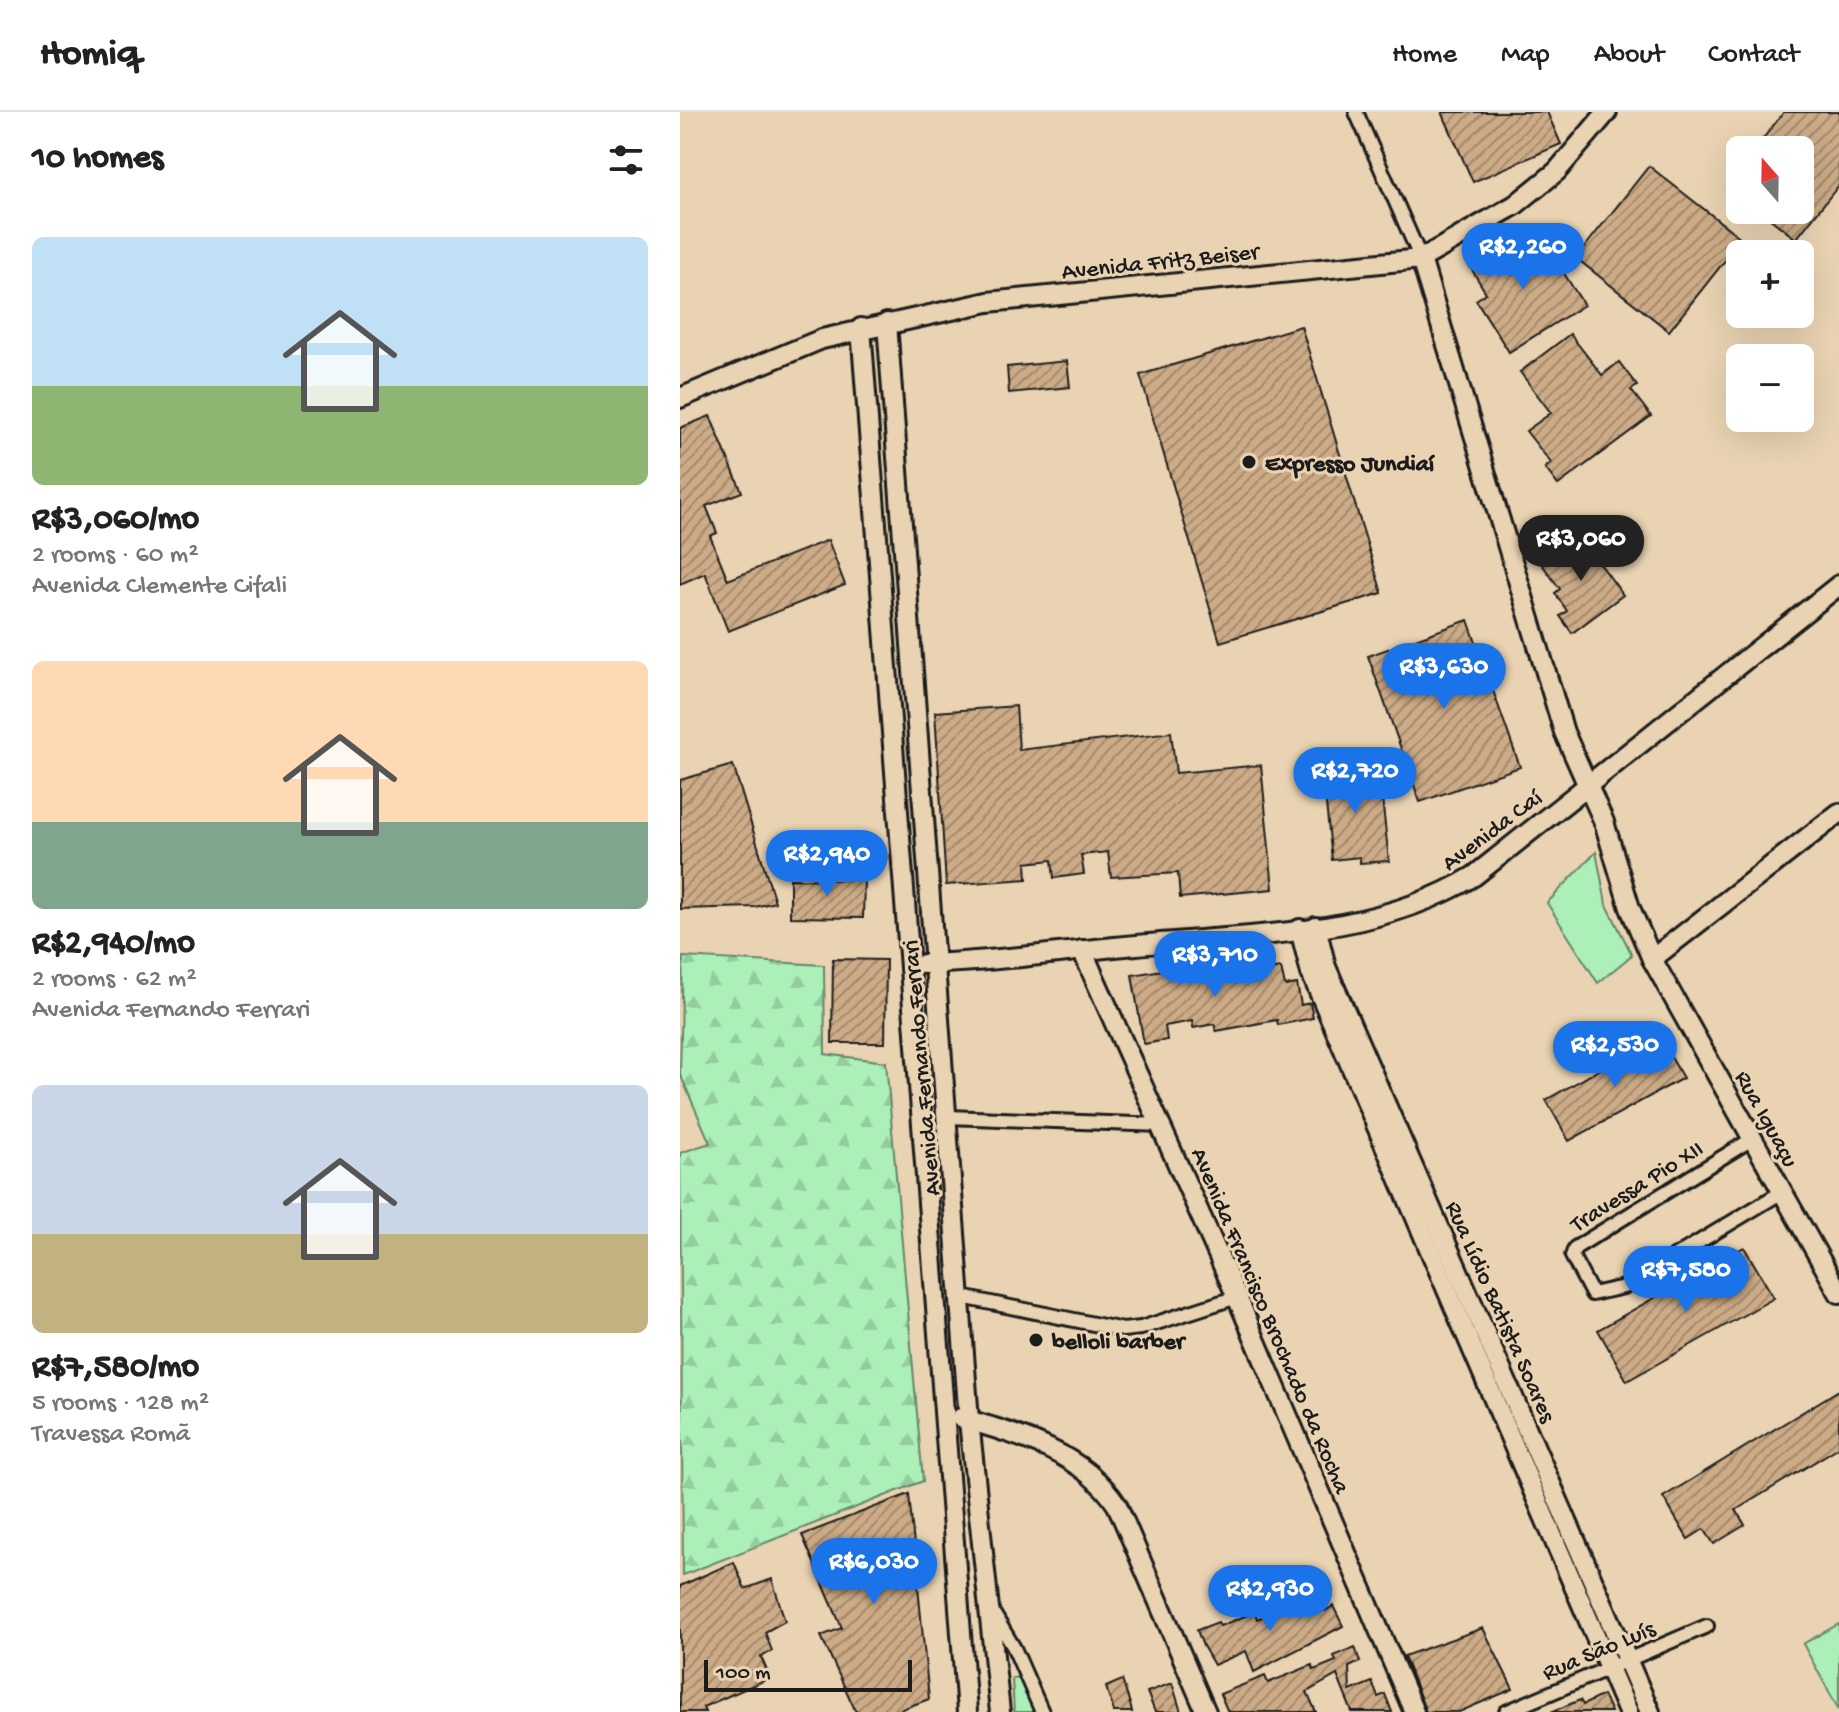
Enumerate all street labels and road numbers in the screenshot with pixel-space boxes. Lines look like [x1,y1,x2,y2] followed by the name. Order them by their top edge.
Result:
[1060,238,1263,288] street label: Avenida Fritz Beiser
[1437,784,1550,879] street label: Avenida Caí
[898,938,949,1197] street label: Avenida Fernando Ferrari
[1726,1066,1803,1173] street label: Rua Iguaçu
[1564,1136,1710,1241] street label: Travessa Pio XII
[1183,1144,1355,1499] street label: Avenida Francisco Brochado da Rocha
[1437,1197,1561,1429] street label: Rua Lídio Batista Soares
[1539,1615,1661,1689] street label: Rua São Luís

